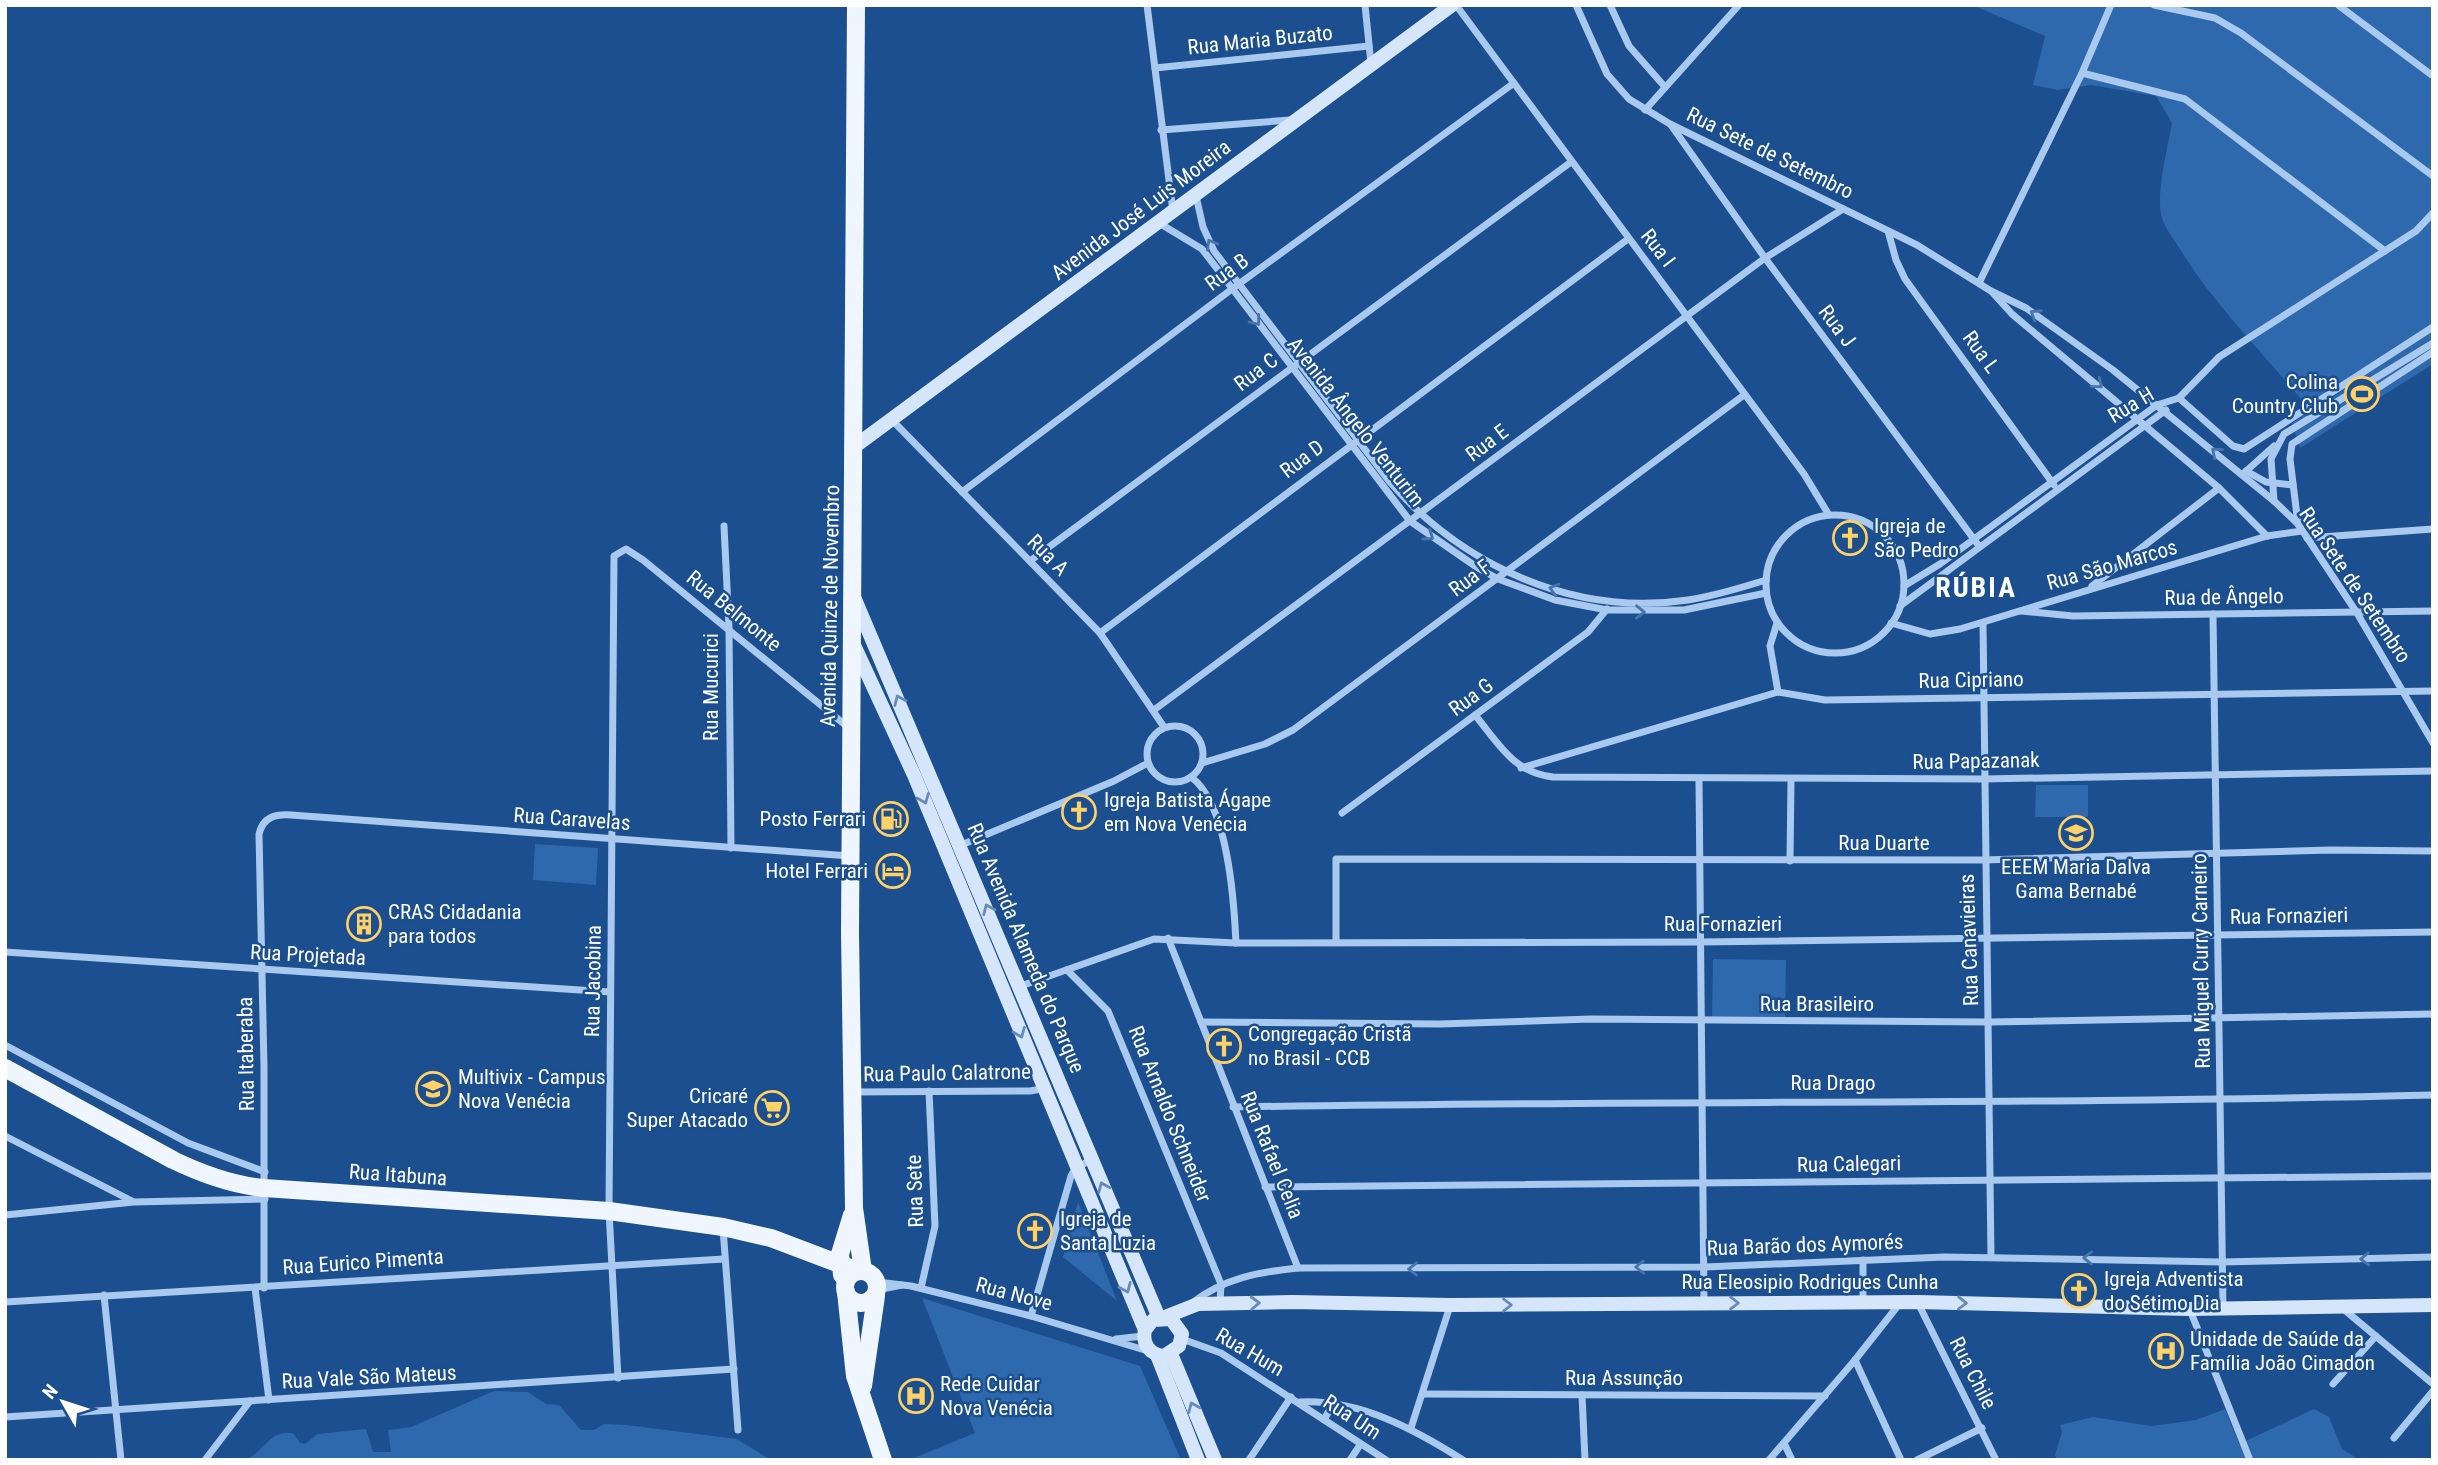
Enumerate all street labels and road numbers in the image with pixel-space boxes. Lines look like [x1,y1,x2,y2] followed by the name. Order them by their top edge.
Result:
[1186,20,1334,60] street label: Rua Maria Buzato
[1683,102,1857,204] street label: Rua Sete de Setembro
[1047,135,1235,285] street label: Avenida José Luis Moreira
[1636,224,1680,272] street label: Rua I
[1201,248,1253,296] street label: Rua B
[1813,300,1861,352] street label: Rua J
[1958,326,2004,378] street label: Rua L
[1283,333,1429,511] street label: Avenida Ângelo Venturim
[1230,348,1282,396] street label: Rua C
[2104,382,2158,428] street label: Rua H
[1461,419,1513,467] street label: Rua E
[1276,435,1328,483] street label: Rua D
[816,485,844,727] street label: Avenida Quinze de Novembro
[2294,503,2416,667] street label: Rua Sete de Setembro
[1022,529,1074,581] street label: Rua A
[2044,535,2180,595] street label: Rua São Marcos
[1444,554,1496,602] street label: Rua F
[682,566,786,657] street label: Rua Belmonte
[2164,584,2284,610] street label: Rua de Ângelo
[699,633,723,741] street label: Rua Mucurici
[1918,667,2024,693] street label: Rua Cipriano
[1444,673,1498,721] street label: Rua G
[1912,748,2040,774] street label: Rua Papazanak
[513,803,631,835] street label: Rua Caravelas
[962,820,1090,1077] street label: Rua Avenida Alameda do Parque
[1838,831,1930,855] street label: Rua Duarte
[2187,853,2215,1069] street label: Rua Miguel Curry Carneiro
[1955,873,1983,1007] street label: Rua Canavieiras
[2230,903,2348,929] street label: Rua Fornazieri
[1664,912,1782,936] street label: Rua Fornazieri
[580,925,606,1037] street label: Rua Jacobina
[250,940,366,970] street label: Rua Projetada
[1760,992,1874,1016] street label: Rua Brasileiro
[233,997,259,1111] street label: Rua Itaberaba
[1124,1022,1216,1206] street label: Rua Arnaldo Schneider
[863,1060,1031,1086] street label: Rua Paulo Calatrone
[1790,1071,1876,1095] street label: Rua Drago
[1236,1088,1308,1222] street label: Rua Rafael Celia
[1797,1151,1901,1177] street label: Rua Calegari
[902,1154,928,1228] street label: Rua Sete
[348,1160,448,1190] street label: Rua Itabuna
[1706,1230,1904,1260] street label: Rua Barão dos Aymorés
[282,1244,444,1280] street label: Rua Eurico Pimenta
[1681,1270,1939,1294] street label: Rua Eleosipio Rodrigues Cunha
[973,1272,1055,1316] street label: Rua Nove
[1211,1323,1289,1381] street label: Rua Hum
[1945,1333,2001,1413] street label: Rua Chile
[281,1360,457,1394] street label: Rua Vale São Mateus
[1565,1366,1683,1390] street label: Rua Assunção
[1319,1390,1385,1444] street label: Rua Um

